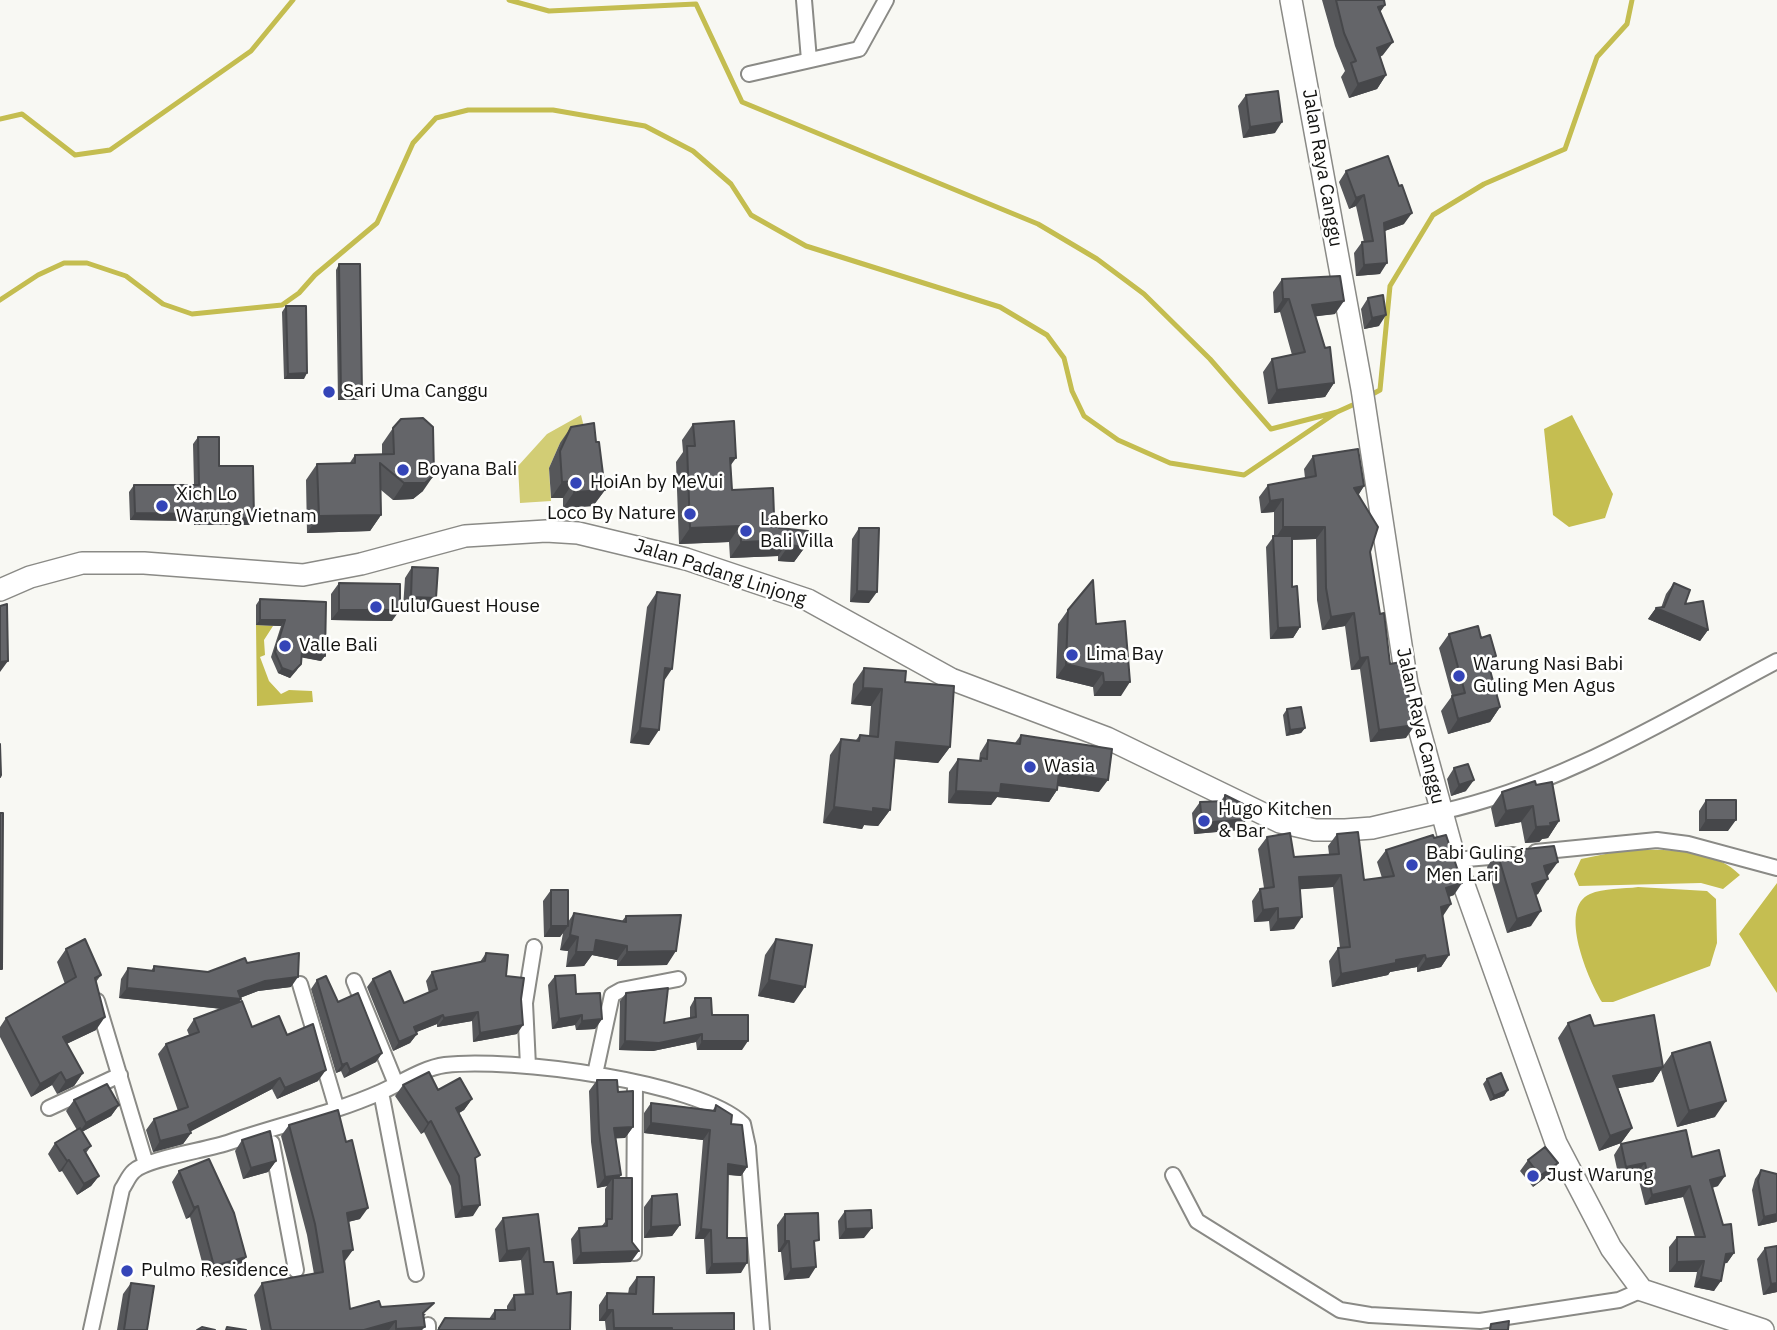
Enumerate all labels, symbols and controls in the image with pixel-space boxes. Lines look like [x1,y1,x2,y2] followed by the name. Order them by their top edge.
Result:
[1297,87,1347,249] street label: Jalan Raya Canggu
[343,381,488,403] place label: Sari Uma Canggu
[321,384,337,400] marker: Sari Uma Canggu
[417,459,517,481] place label: Boyana Bali
[395,462,411,478] marker: Boyana Bali
[590,472,723,494] place label: HoiAn by MeVui
[568,475,584,491] marker: HoiAn by MeVui
[176,484,317,528] place label: Xich Lo Warung Vietnam
[154,498,170,514] marker: Xich Lo Warung Vietnam
[547,503,676,525] place label: Loco By Nature
[682,506,698,522] marker: Loco By Nature
[760,509,834,553] place label: Laberko Bali Villa
[738,523,754,539] marker: Laberko Bali Villa
[631,534,809,612] street label: Jalan Padang Linjong
[390,596,540,618] place label: Lulu Guest House
[368,599,384,615] marker: Lulu Guest House
[299,635,378,657] place label: Valle Bali
[277,638,293,654] marker: Valle Bali
[1086,644,1163,666] place label: Lima Bay
[1391,646,1449,806] street label: Jalan Raya Canggu
[1064,647,1080,663] marker: Lima Bay
[1473,654,1623,698] place label: Warung Nasi Babi Guling Men Agus
[1451,668,1467,684] marker: Warung Nasi Babi Guling Men Agus
[1044,756,1095,778] place label: Wasia
[1022,759,1038,775] marker: Wasia
[1218,799,1332,843] place label: Hugo Kitchen & Bar
[1196,813,1212,829] marker: Hugo Kitchen & Bar
[1426,843,1524,887] place label: Babi Guling Men Lari
[1404,857,1420,873] marker: Babi Guling Men Lari
[1547,1165,1653,1187] place label: Just Warung
[1525,1168,1541,1184] marker: Just Warung
[141,1260,289,1282] place label: Pulmo Residence
[119,1263,135,1279] marker: Pulmo Residence

